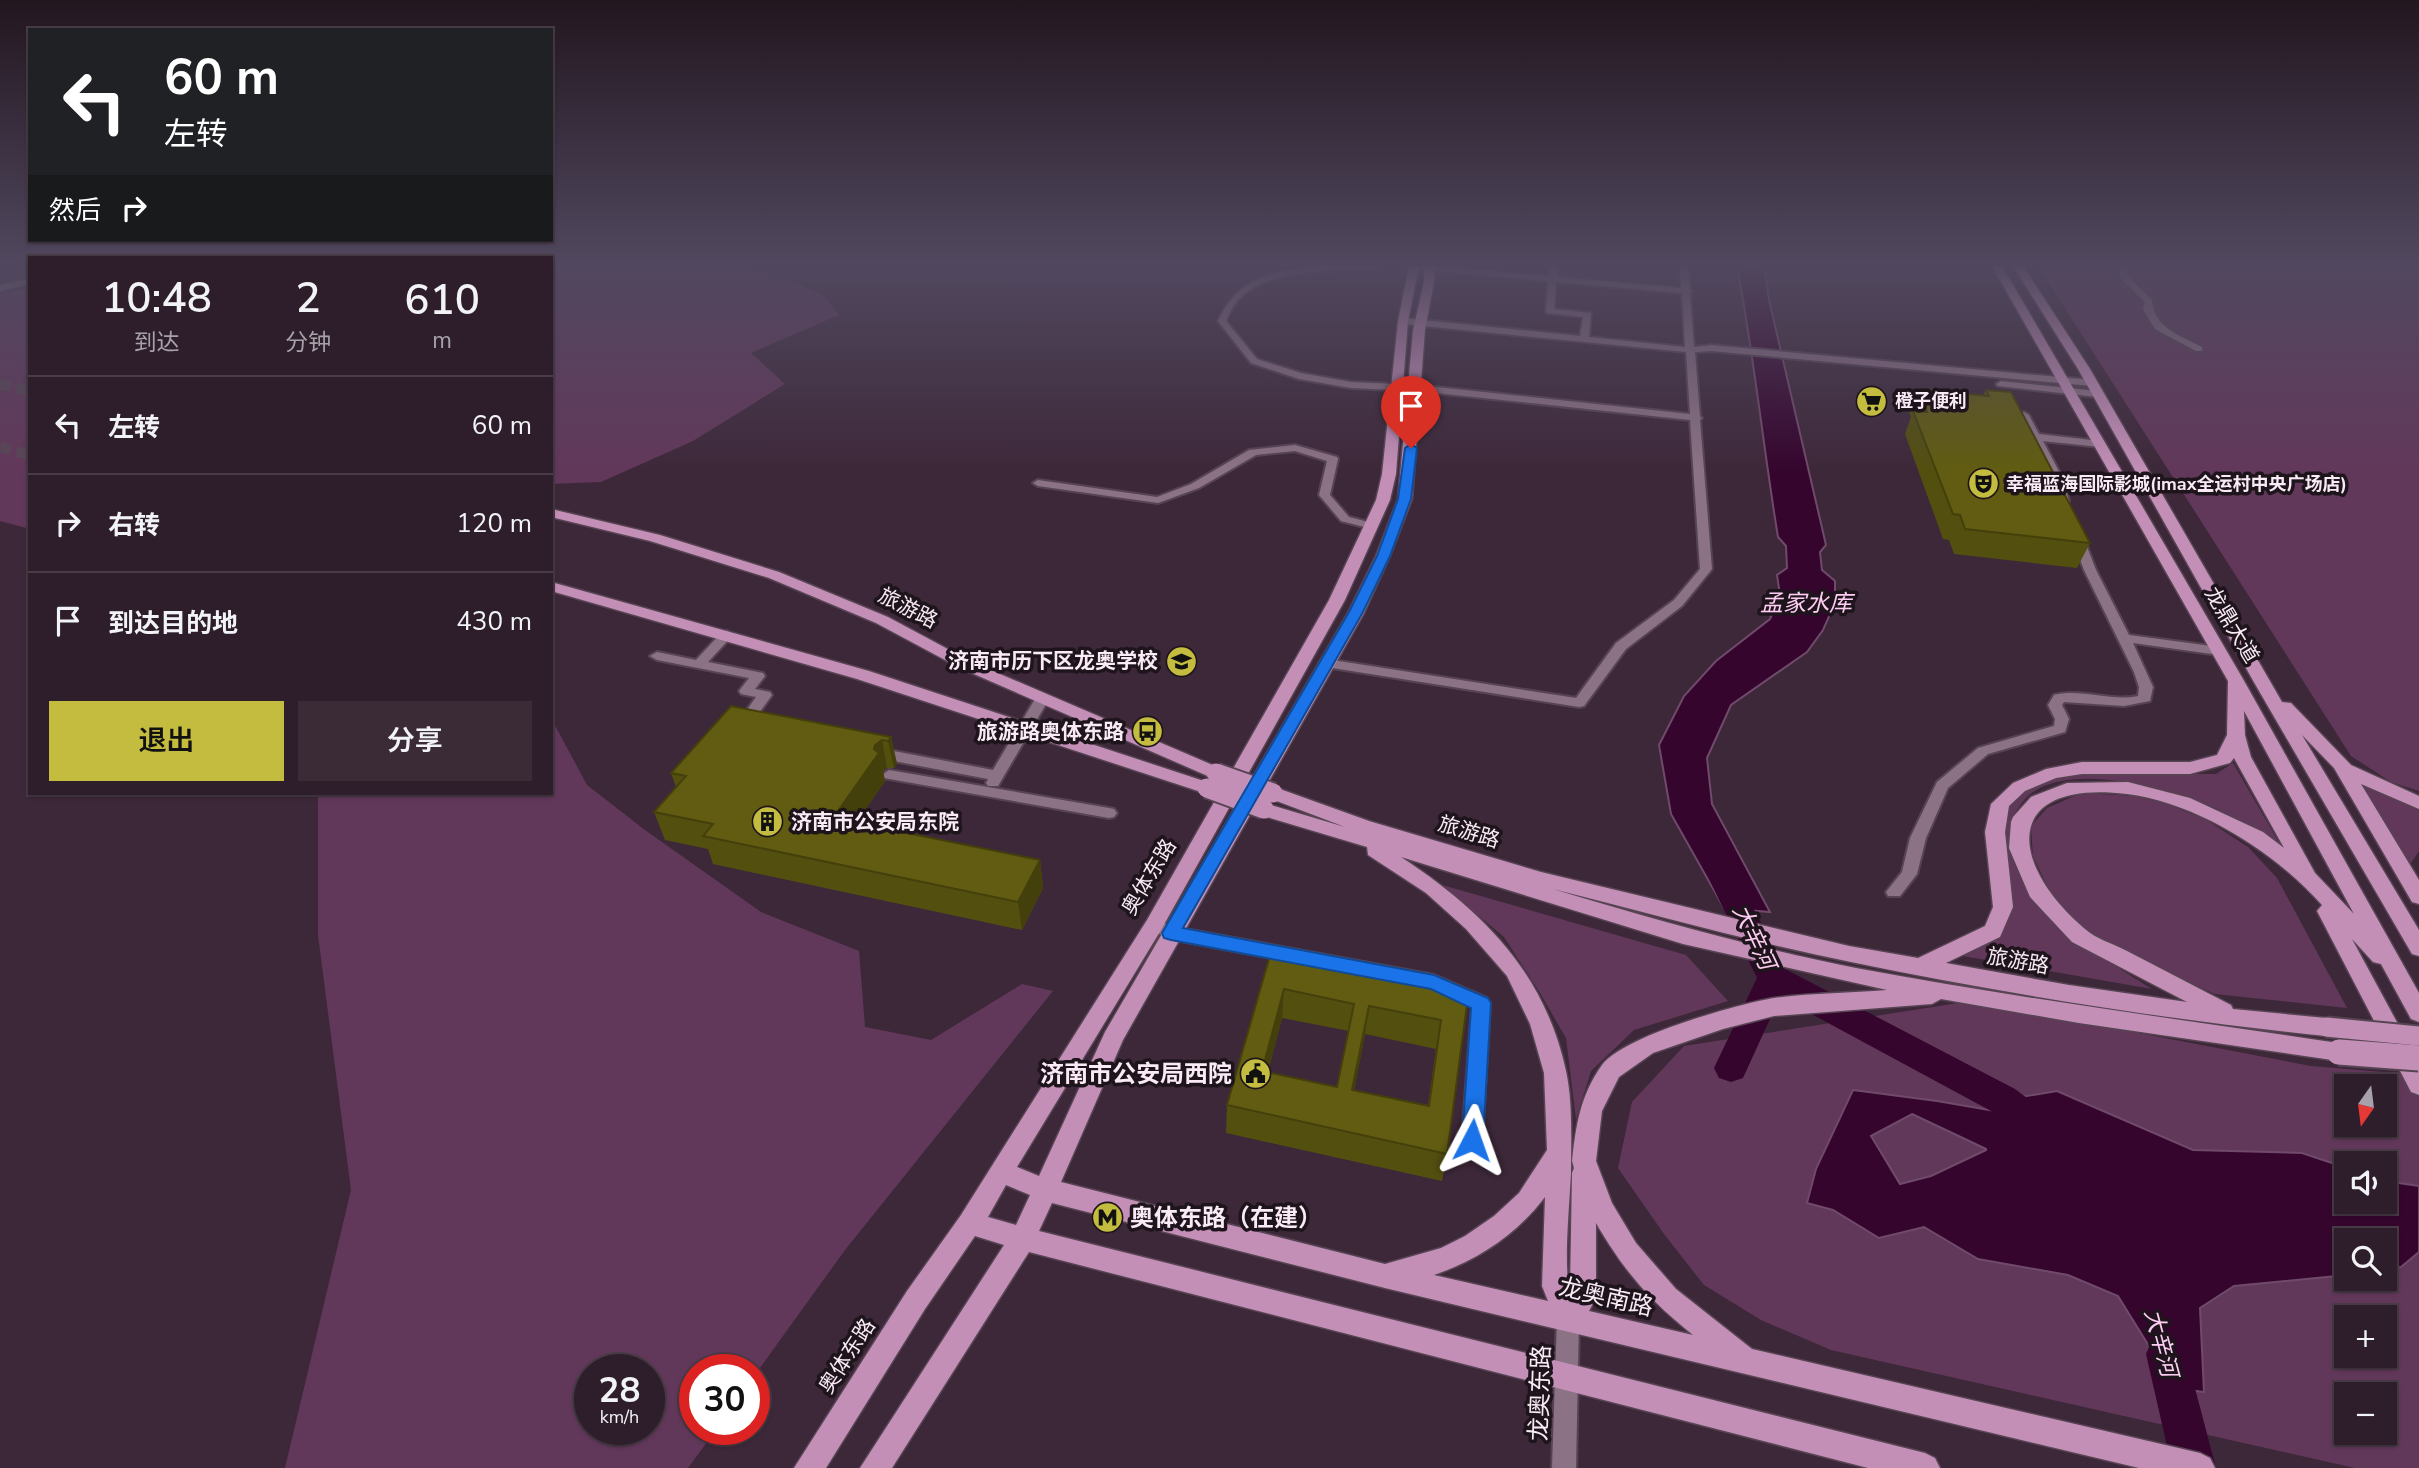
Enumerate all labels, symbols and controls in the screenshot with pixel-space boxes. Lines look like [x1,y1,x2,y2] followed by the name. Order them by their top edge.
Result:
[164,44,279,111] text: 60 m
[49,56,140,147] icon: left
[164,113,228,156] text: 左转
[115,189,153,227] icon: right
[49,193,101,228] text: 然后
[101,270,212,327] text: 10:48
[295,270,321,327] text: 2
[404,272,480,329] text: 610
[432,325,452,356] text: m
[134,327,180,358] text: 到达
[285,327,331,358] text: 分钟
[1381,376,1441,448] pin
[1855,384,1889,418] supermarket icon: 橙子便利
[1392,387,1430,425] icon: arrive
[1895,389,1967,413] place label: 橙子便利
[49,406,87,444] icon: left
[472,408,532,443] text: 60 m
[108,410,160,445] text: 左转
[1966,467,2000,501] theatre icon: 幸福蓝海国际影城(imax全运村中央广场店)
[2006,472,2347,496] place label: 幸福蓝海国际影城(imax全运村中央广场店)
[49,504,87,542] icon: right
[456,506,532,541] text: 120 m
[108,508,160,543] text: 右转
[874,581,942,635] street label: 旅游路
[2198,582,2266,668] street label: 龙鼎大道
[1760,588,1856,619] water label: 孟家水库
[49,602,87,640] icon: arrive
[456,604,532,639] text: 430 m
[108,606,238,641] text: 到达目的地
[1164,644,1198,678] school or university icon: 济南市历下区龙奥学校
[948,647,1158,675] place label: 济南市历下区龙奥学校
[49,701,284,781] button: 退出
[298,701,532,781] button: 分享
[1130,715,1164,749] bus stop icon: 旅游路奥体东路
[977,718,1124,746] place label: 旅游路奥体东路
[751,805,785,839] building icon: 济南市公安局东院
[791,808,959,836] place label: 济南市公安局东院
[1435,809,1503,855] street label: 旅游路
[1115,834,1183,920] street label: 奥体东路
[1725,899,1784,978] water label: 大辛河
[1985,942,2051,980] street label: 旅游路
[1238,1057,1272,1091] public building icon: 济南市公安局西院
[1040,1058,1232,1090] place label: 济南市公安局西院
[2334,1074,2398,1138] north arrow
[2334,1074,2397,1445] map controls
[1435,1103,1509,1177] position arrow
[2334,1151,2397,1214] button: sound
[1090,1201,1124,1235] metro station icon: 奥体东路（在建）
[1130,1202,1322,1234] place label: 奥体东路（在建）
[2334,1228,2397,1291] button: search
[1556,1271,1656,1323] street label: 龙奥南路
[2334,1305,2397,1368] button: +
[2137,1306,2186,1384] water label: 大辛河
[812,1313,882,1399] street label: 奥体东路
[1522,1344,1558,1442] street label: 龙奥东路
[679,1354,770,1445] speed limit sign: 30
[598,1367,641,1414] text: 28
[2334,1382,2397,1445] button: −
[600,1405,639,1429] text: km/h

